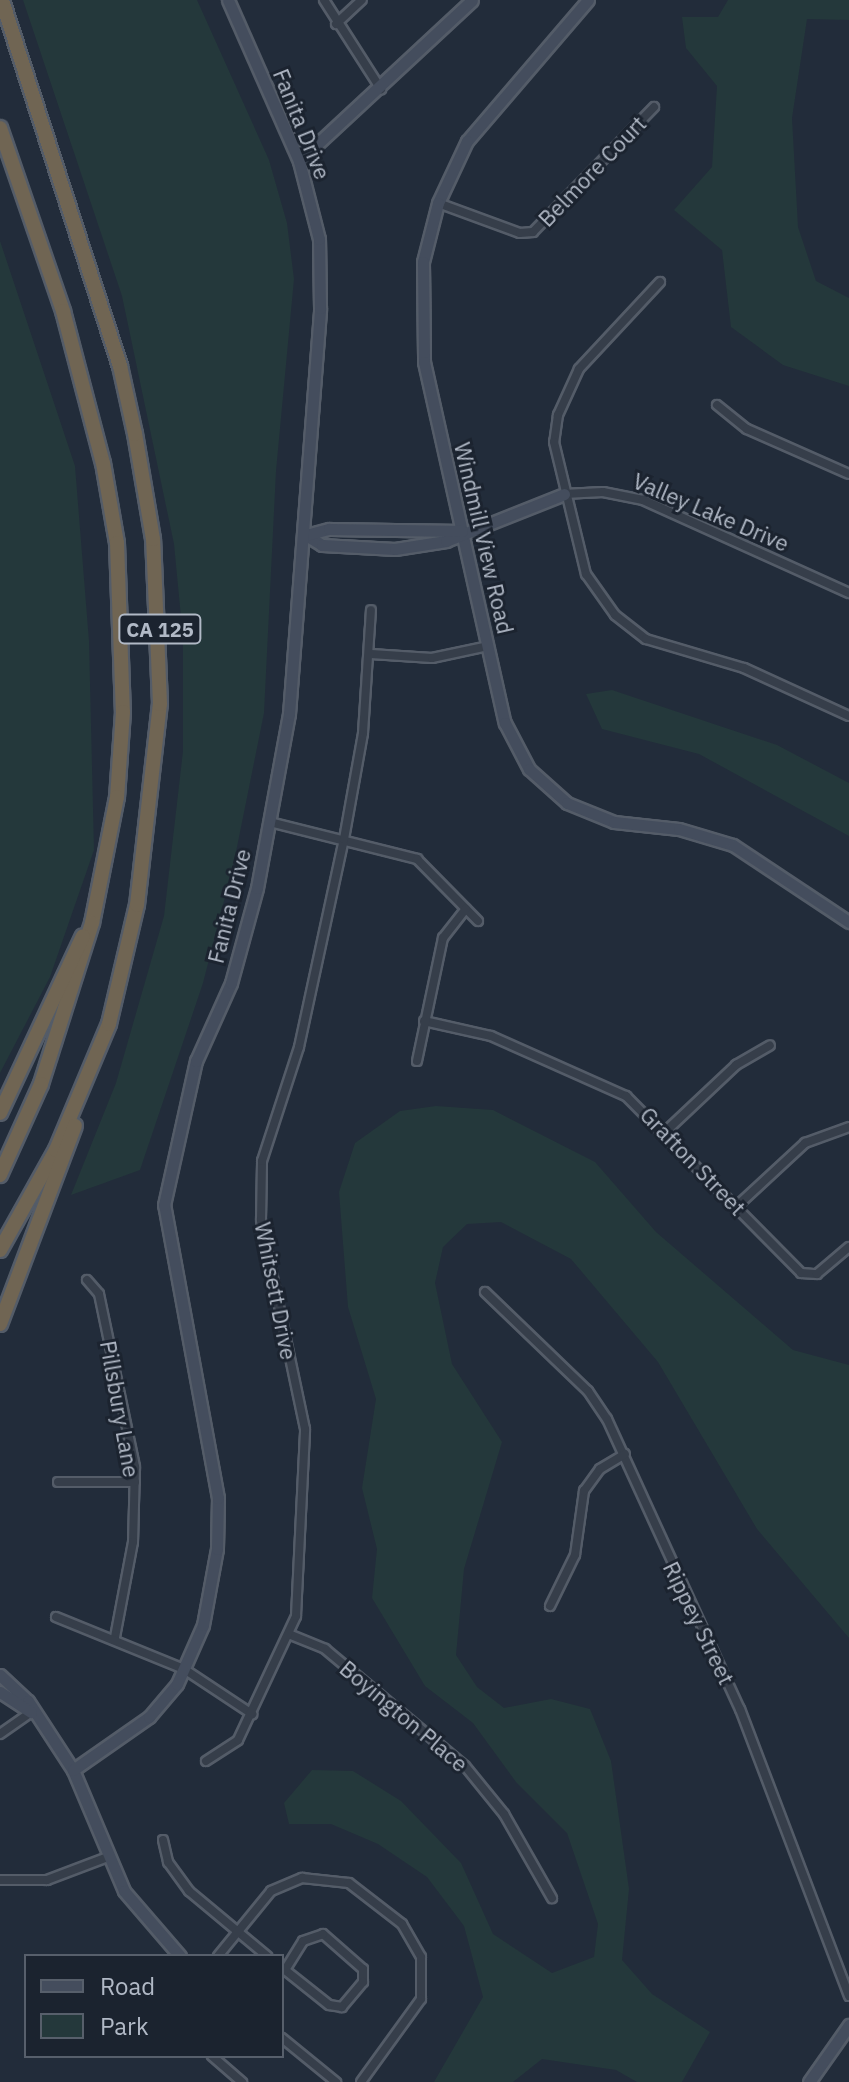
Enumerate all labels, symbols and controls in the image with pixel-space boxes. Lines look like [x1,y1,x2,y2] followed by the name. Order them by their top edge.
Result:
[268,65,336,183] street label: Fanita Drive
[533,110,651,232] street label: Belmore Court
[449,440,519,636] street label: Windmill View Road
[629,467,793,557] street label: Valley Lake Drive
[118,613,202,645] road number: CA 125
[202,846,256,966] street label: Fanita Drive
[635,1101,751,1221] street label: Grafton Street
[250,1220,302,1362] street label: Whitsett Drive
[95,1339,145,1479] street label: Pillsbury Lane
[658,1557,740,1689] street label: Rippey Street
[335,1655,473,1777] street label: Boyington Place
[24,1954,284,2058] legend
[100,1970,155,2002] text: Road
[100,2010,149,2042] text: Park

